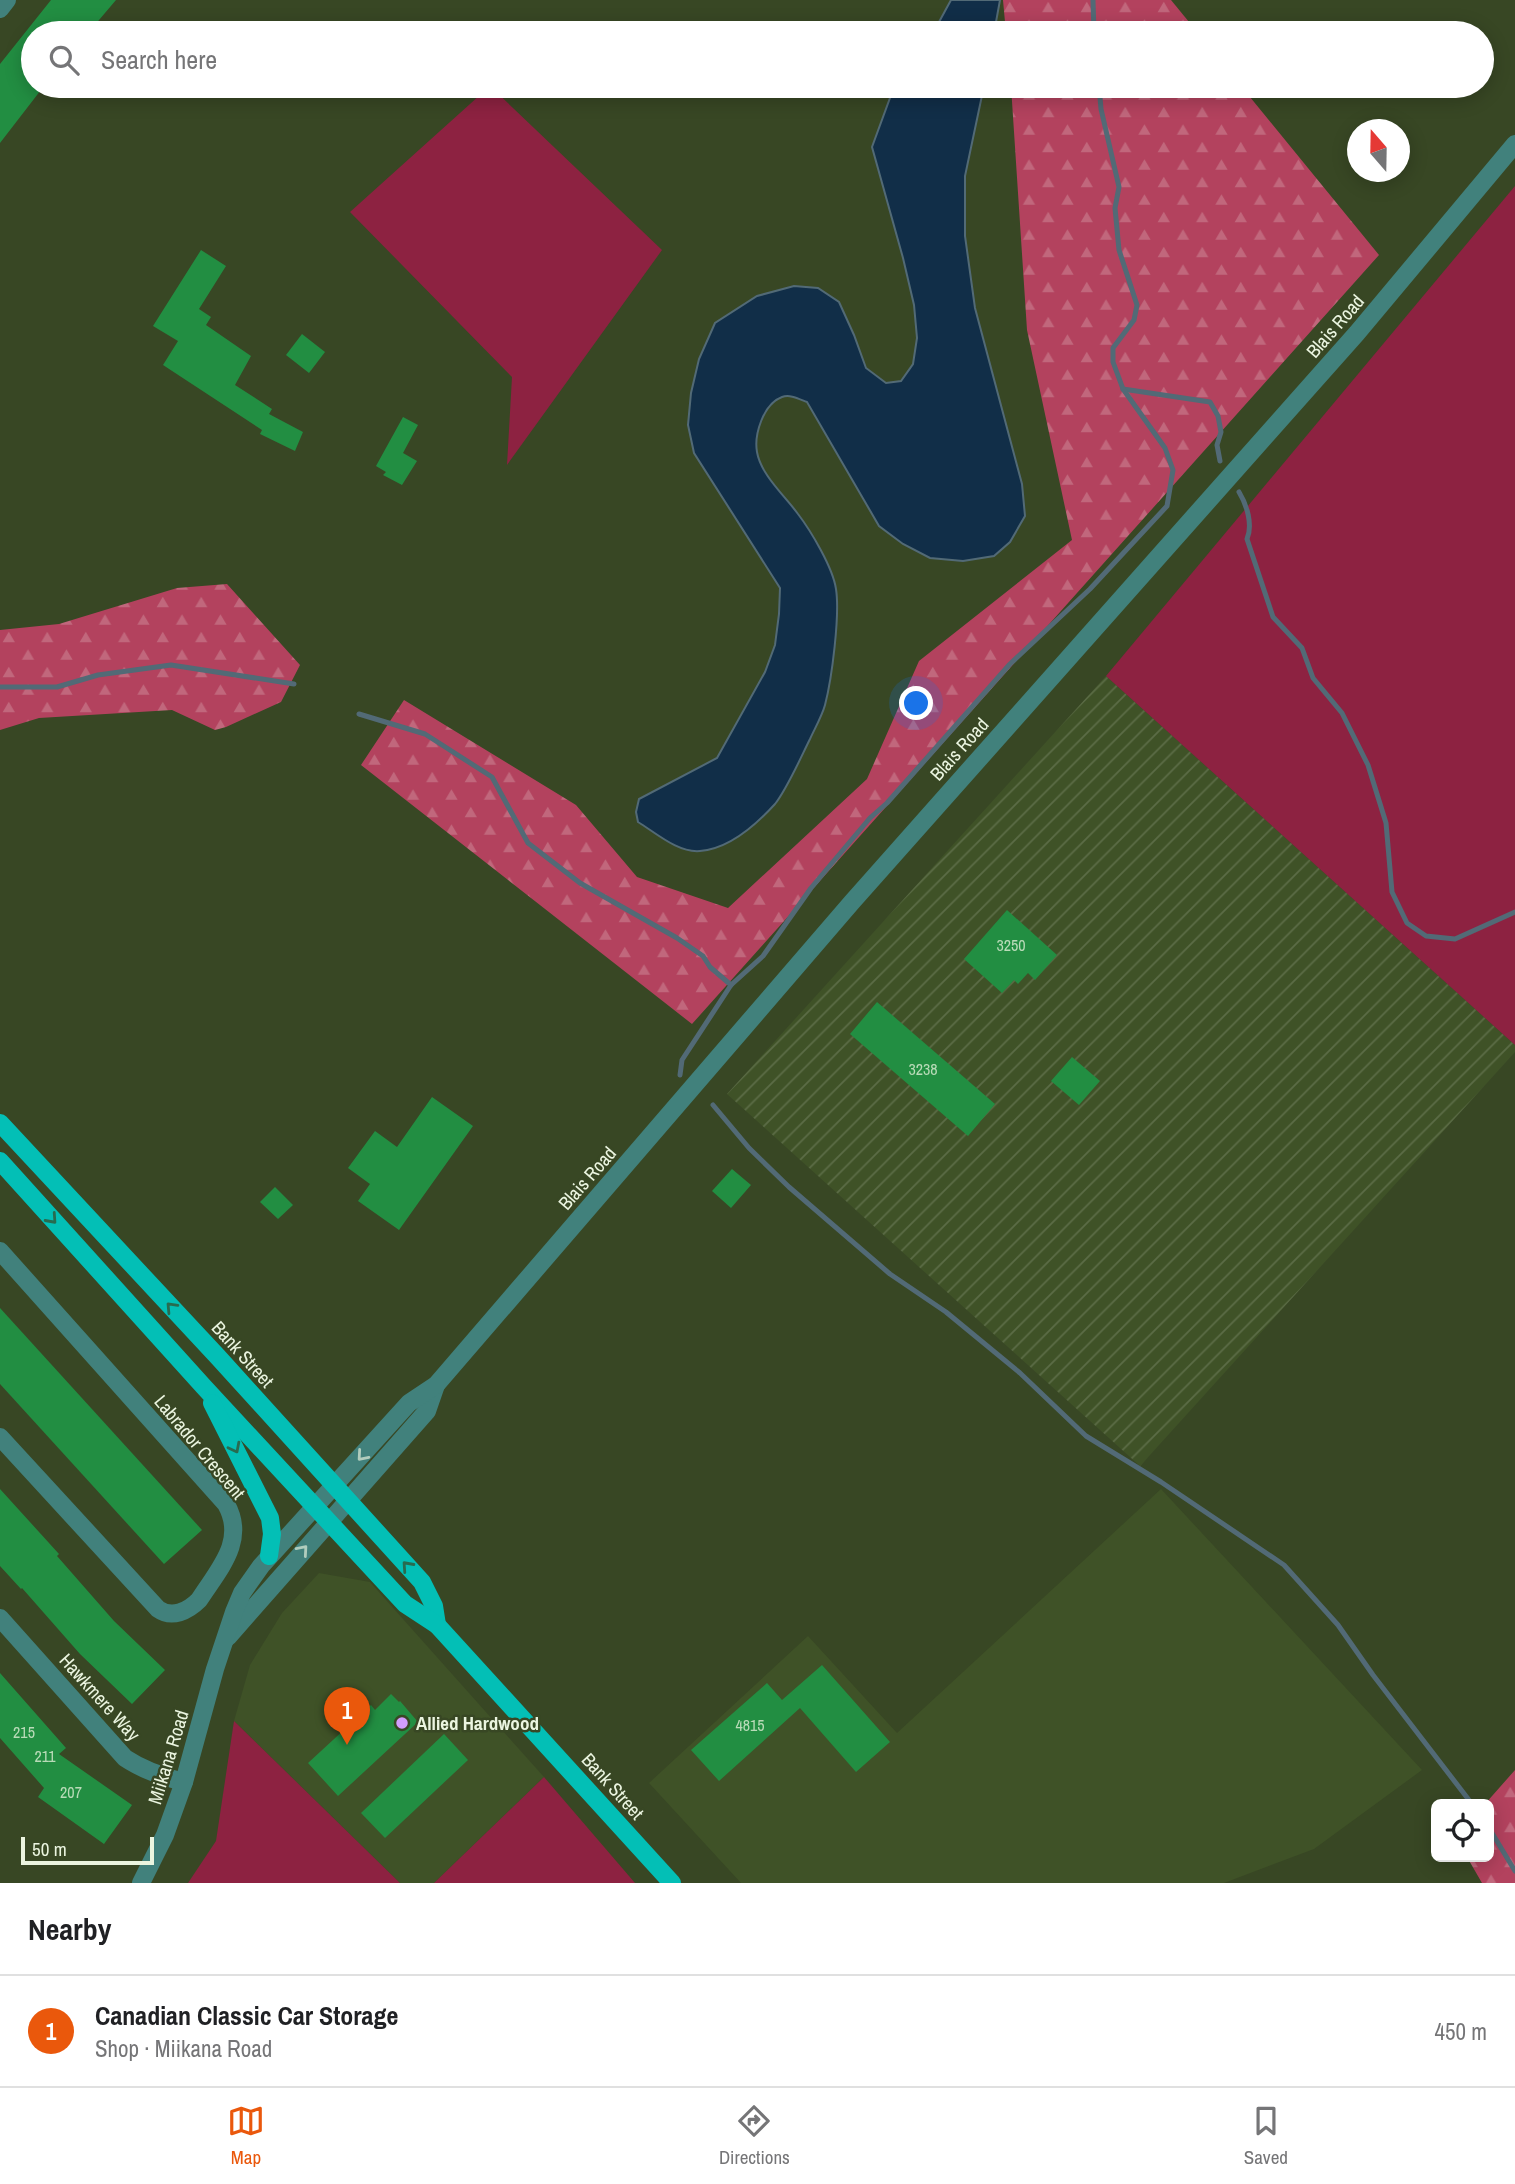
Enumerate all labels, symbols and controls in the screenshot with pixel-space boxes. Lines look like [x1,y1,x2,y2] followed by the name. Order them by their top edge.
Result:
[21,21,1494,98] search box
[45,41,83,79] icon: search
[101,42,217,77] text: Search here
[1347,119,1410,182] north arrow
[1300,289,1370,363] street label: Blais Road
[899,686,933,720] your location
[924,712,994,786] street label: Blais Road
[996,934,1026,956] house number: 3250
[908,1058,938,1080] house number: 3238
[552,1141,622,1215] street label: Blais Road
[44,1211,57,1224] one-way arrow
[167,1302,180,1315] one-way arrow
[206,1315,280,1393] street label: Bank Street
[149,1389,252,1505] street label: Labrador Crescent
[226,1441,240,1454] one-way arrow
[358,1447,370,1460] one-way arrow
[295,1545,307,1558] one-way arrow
[403,1561,415,1574] one-way arrow
[54,1648,146,1746] street label: Hawkmere Way
[324,1687,370,1745] pin: 1
[141,1707,195,1807] street label: Miikana Road
[416,1710,539,1736] place label: Allied Hardwood
[735,1714,765,1736] house number: 4815
[394,1715,410,1731] marker: Allied Hardwood
[13,1721,35,1743] house number: 215
[35,1745,56,1767] house number: 211
[576,1747,650,1825] street label: Bank Street
[60,1781,82,1803] house number: 207
[1431,1799,1494,1862] map controls
[1431,1799,1494,1862] button: locate
[21,1834,154,1866] scale bar
[32,1836,67,1862] text: 50 m
[28,1909,111,1949] text: Nearby
[95,1998,398,2033] text: Canadian Classic Car Storage
[46,2016,56,2047] text: 1
[1435,2016,1487,2047] text: 450 m
[95,2033,272,2064] text: Shop · Miikana Road
[227,2102,265,2170] tab: Map
[719,2102,790,2170] tab: Directions
[1244,2102,1288,2170] tab: Saved

